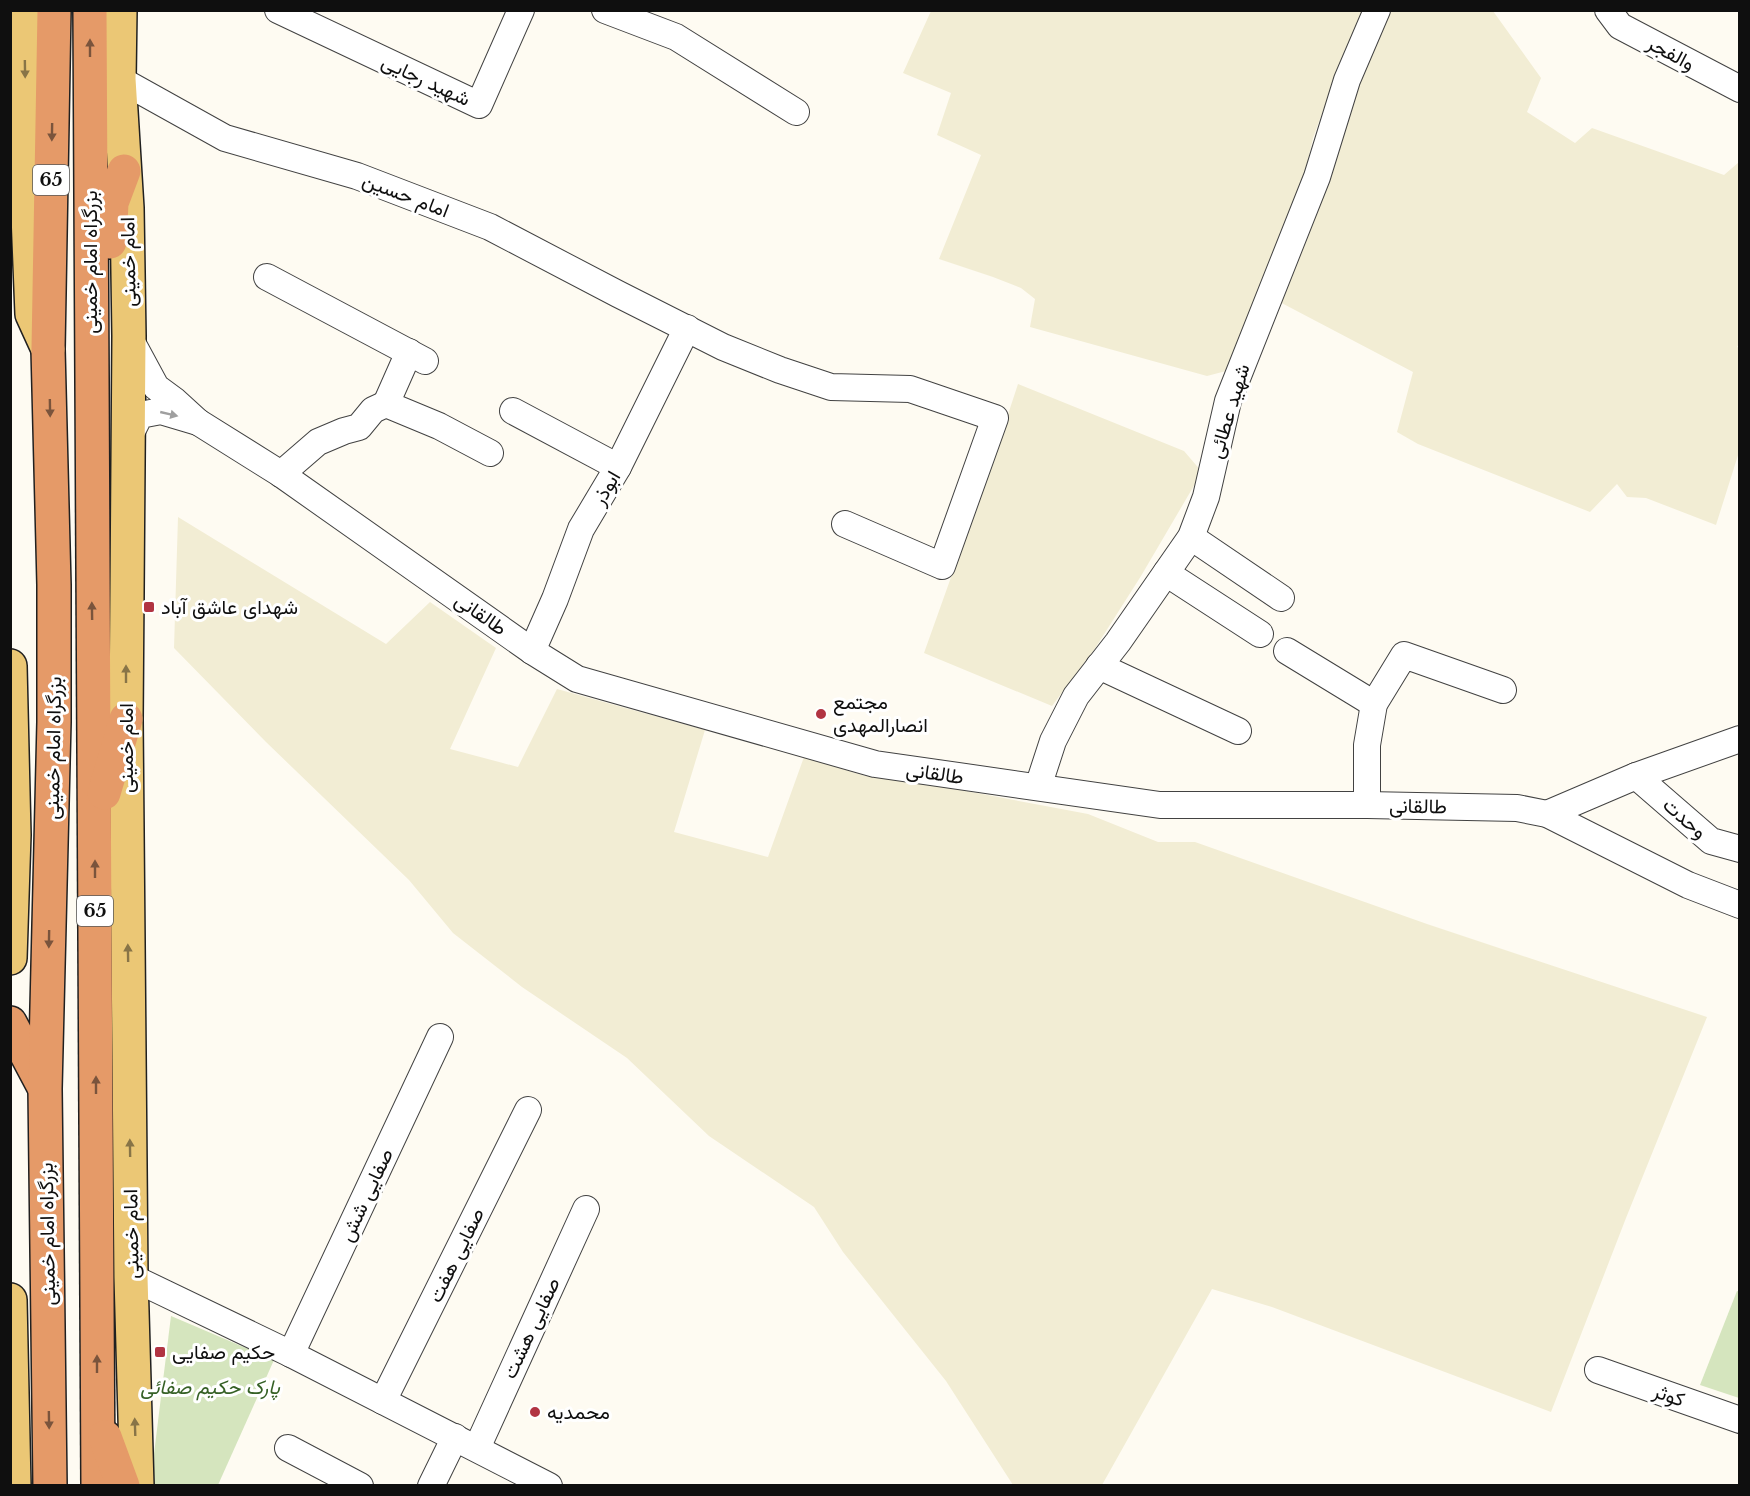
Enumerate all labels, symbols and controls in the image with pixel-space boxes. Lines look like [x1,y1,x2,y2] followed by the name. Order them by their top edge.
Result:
[1642,30,1699,76] street label: والفجر
[85,38,95,57] one-way arrow
[377,49,474,112] street label: شهید رجایی
[20,59,30,78] one-way arrow
[47,122,57,141] one-way arrow
[33,165,69,195] road number: 65
[359,168,453,223] street label: امام حسین
[78,190,103,334] street label: بزرگراه امام خمینی
[115,217,142,307] street label: امام خمینی
[1203,361,1256,461] street label: شهید عطائی
[45,398,54,417] one-way arrow
[160,410,178,420] one-way arrow
[586,466,626,511] street label: ابوذر
[450,588,512,640] street label: طالقانی
[161,595,298,620] place label: شهدای عاشق آباد
[142,600,156,614] marker: شهدای عاشق آباد
[87,602,97,621] one-way arrow
[121,665,131,684] one-way arrow
[40,676,67,820] street label: بزرگراه امام خمینی
[833,690,928,738] place label: مجتمع انصارالمهدی
[114,703,139,793] street label: امام خمینی
[814,707,828,721] marker: مجتمع انصارالمهدی
[905,757,965,789] street label: طالقانی
[1657,792,1712,844] street label: وحدت
[1389,793,1447,819] street label: طالقانی
[90,860,100,879] one-way arrow
[77,896,113,926] road number: 65
[44,929,54,948] one-way arrow
[123,944,133,963] one-way arrow
[91,1076,101,1095] one-way arrow
[125,1139,135,1158] one-way arrow
[334,1145,398,1245] street label: صفایی شش
[34,1162,61,1306] street label: بزرگراه امام خمینی
[118,1189,145,1279] street label: امام خمینی
[423,1204,489,1306] street label: صفایی هفت
[497,1274,565,1382] street label: صفایی هشت
[172,1340,275,1365] place label: حکیم صفایی
[153,1345,167,1359] marker: حکیم صفایی
[92,1355,102,1374] one-way arrow
[140,1375,281,1401] park label: پارک حکیم صفائی
[1649,1378,1688,1412] street label: کوثر
[547,1400,610,1424] place label: محمدیه
[528,1405,542,1419] marker: محمدیه
[44,1411,54,1430] one-way arrow
[130,1418,140,1437] one-way arrow

